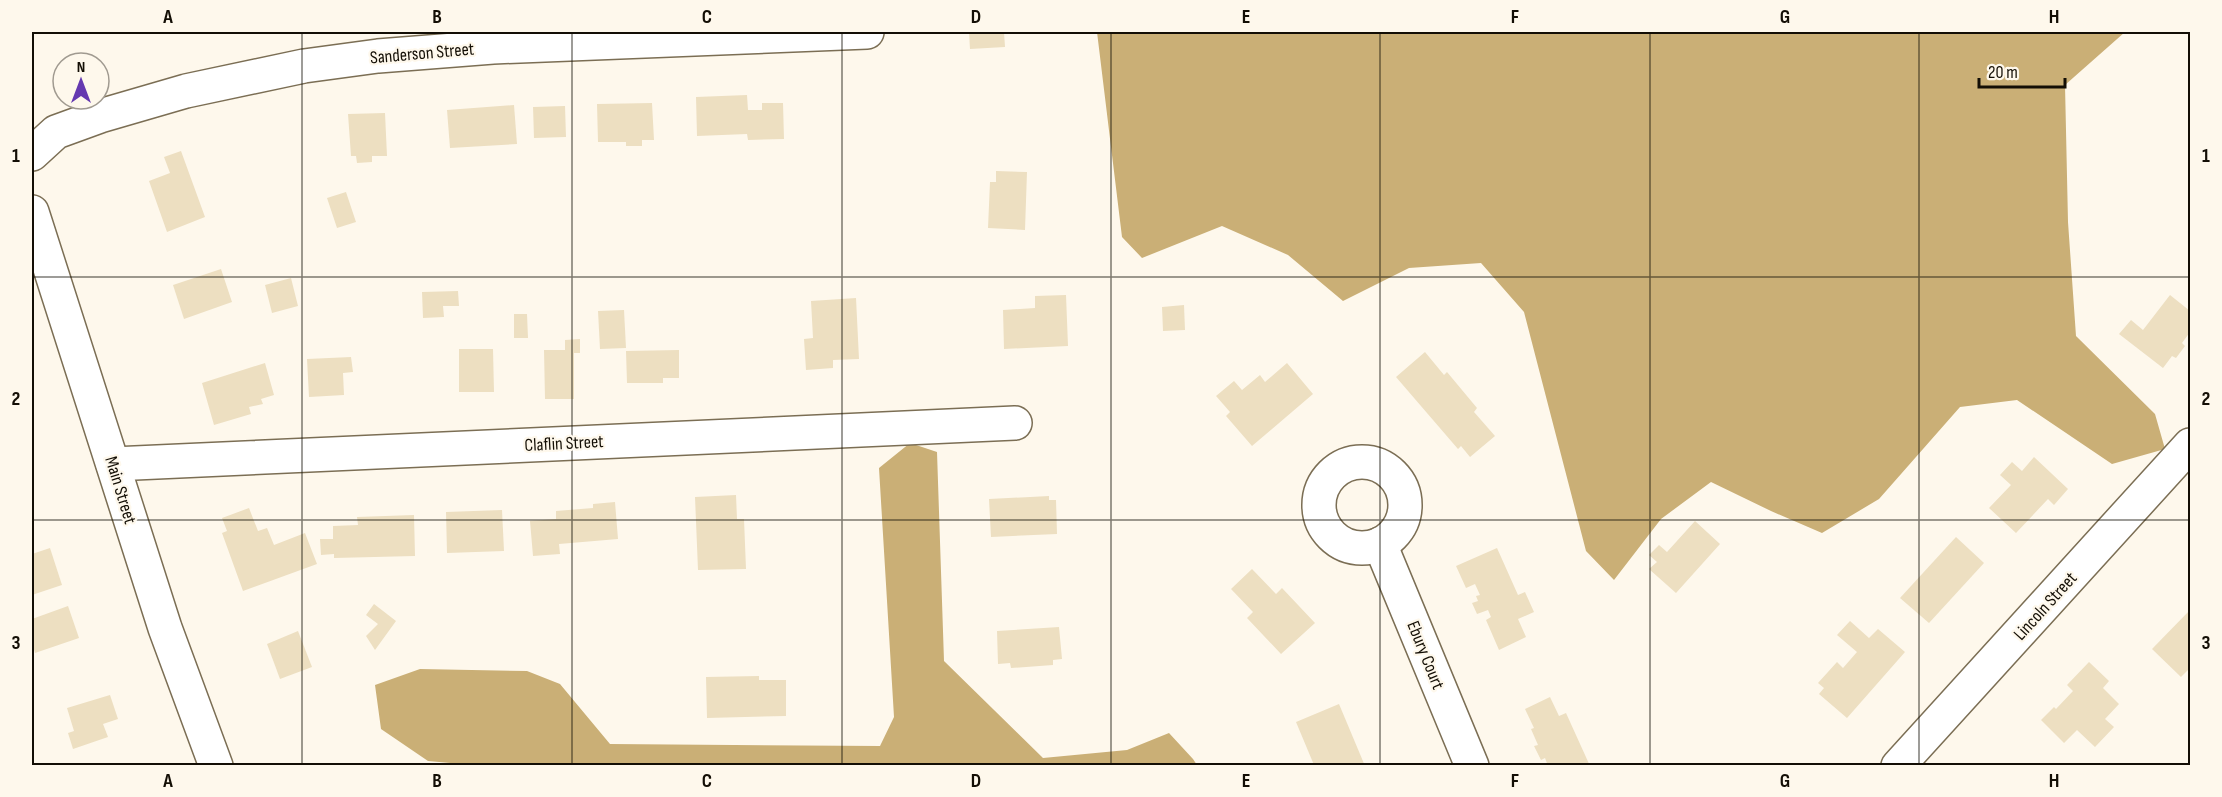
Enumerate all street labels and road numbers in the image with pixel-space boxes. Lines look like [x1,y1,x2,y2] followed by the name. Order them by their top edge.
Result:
[369,38,475,69] street label: Sanderson Street
[524,431,605,456] street label: Claflin Street
[100,454,141,527] street label: Main Street
[2009,568,2082,645] street label: Lincoln Street
[1402,618,1449,693] street label: Ebury Court

